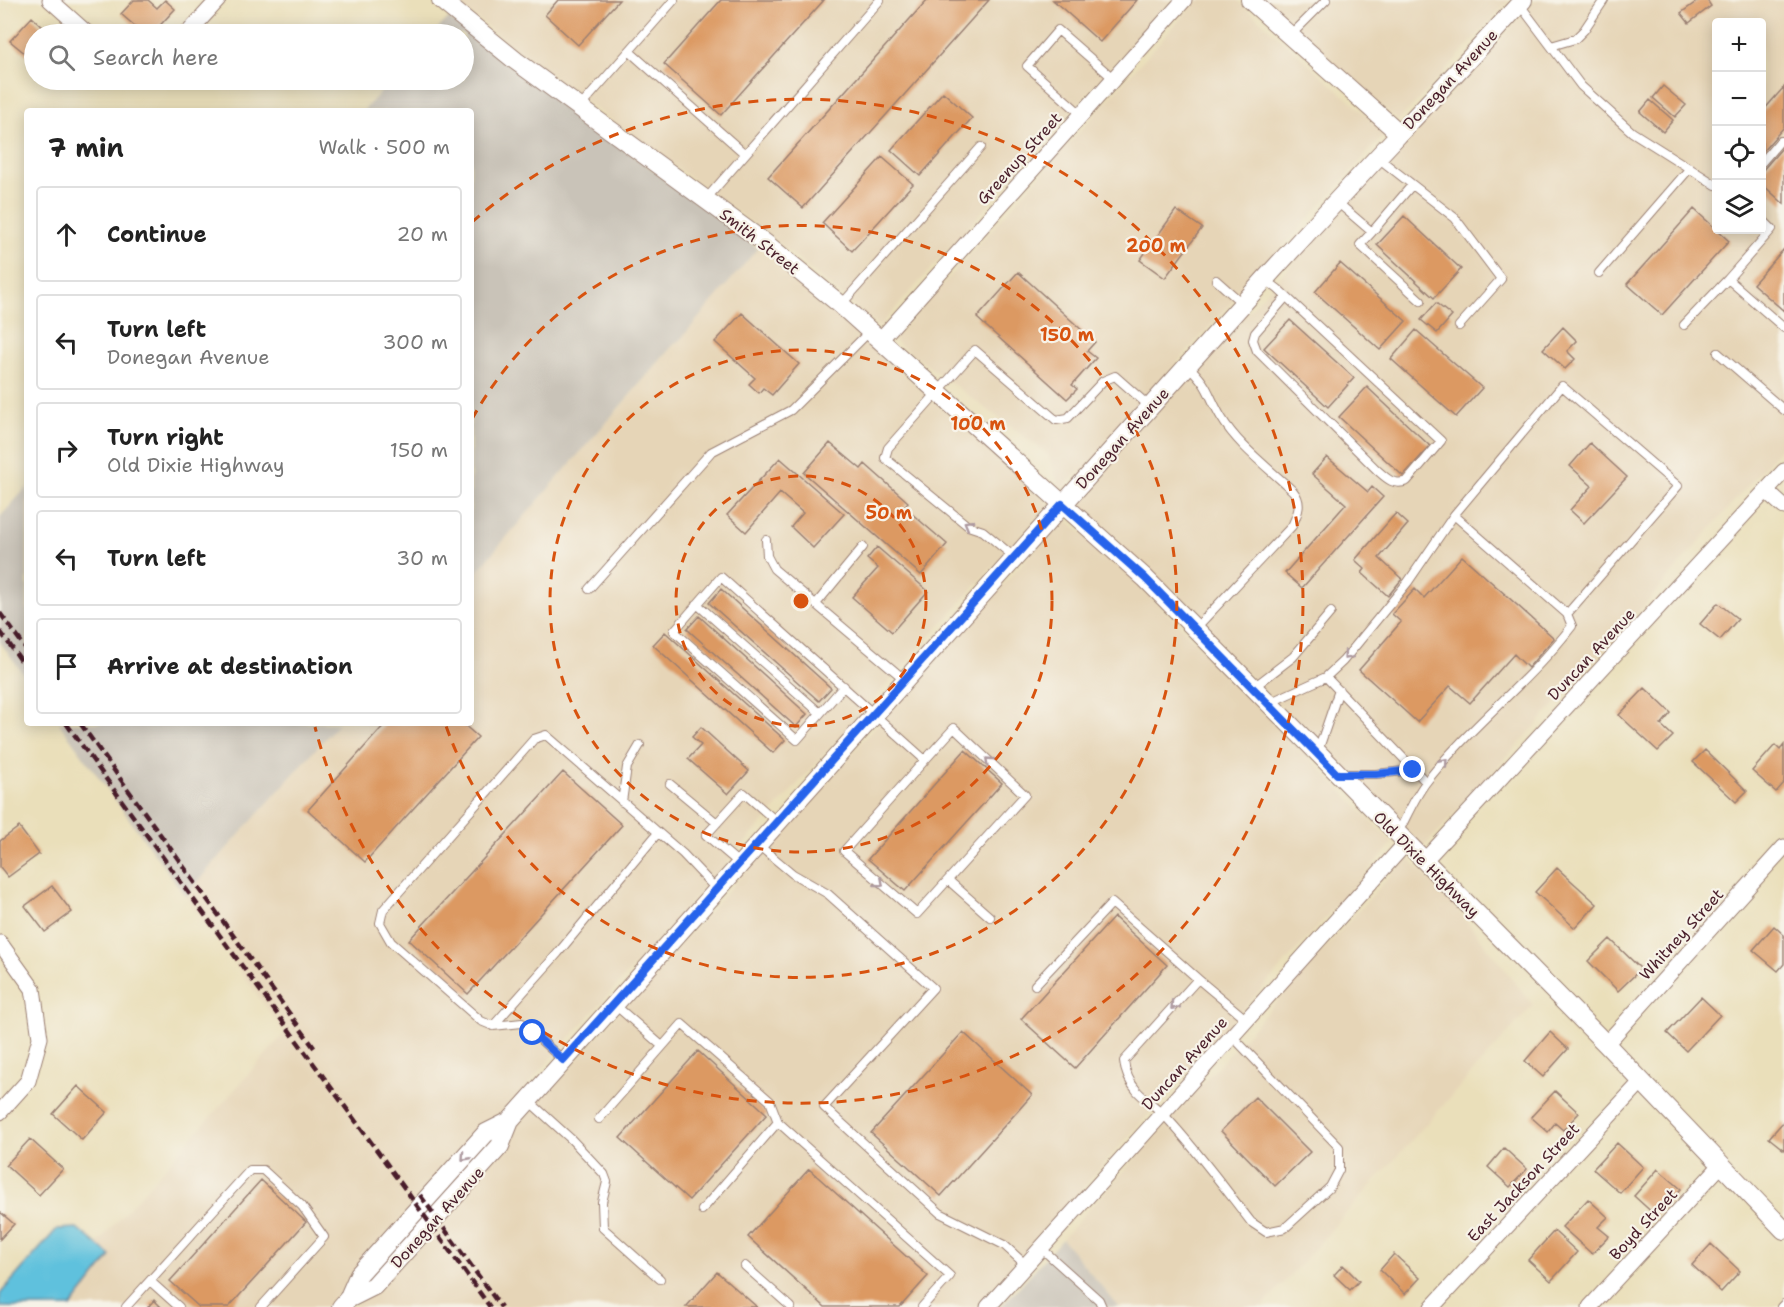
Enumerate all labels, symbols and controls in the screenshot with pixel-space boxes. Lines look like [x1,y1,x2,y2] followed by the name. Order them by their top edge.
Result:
[1712,18,1766,234] map controls
[1712,18,1766,72] button: +
[24,24,474,90] search box
[1398,25,1502,134] street label: Donegan Avenue
[45,41,78,74] icon: search
[93,43,219,72] text: Search here
[1712,72,1766,126] button: −
[972,108,1066,209] street label: Greenup Street
[1712,126,1766,180] button: locate
[48,130,124,165] text: 7 min
[318,134,450,160] text: Walk · 500 m
[1712,180,1766,234] button: layers
[715,204,804,279] street label: Smith Street
[50,218,83,251] icon: ahead
[107,220,207,249] text: Continue
[397,221,448,247] text: 20 m
[1126,234,1187,258] text: 200 m
[107,315,206,344] text: Turn left
[1040,323,1095,347] text: 150 m
[50,326,83,359] icon: left
[382,329,448,355] text: 300 m
[107,344,270,370] text: Donegan Avenue
[1071,383,1174,494] street label: Donegan Avenue
[950,412,1006,436] text: 100 m
[107,423,224,452] text: Turn right
[50,434,83,467] icon: right
[390,437,448,463] text: 150 m
[107,452,284,478] text: Old Dixie Highway
[866,501,913,525] text: 50 m
[964,520,974,531] one-way arrow
[50,542,83,575] icon: left
[107,544,206,573] text: Turn left
[396,545,448,571] text: 30 m
[791,591,811,611] centre of rings
[1543,604,1640,705] street label: Duncan Avenue
[1343,649,1354,660] one-way arrow
[50,650,83,683] icon: arrive
[107,652,353,681] text: Arrive at destination
[1399,756,1425,782] route end
[986,757,996,768] one-way arrow
[1437,758,1448,769] one-way arrow
[1369,807,1484,922] street label: Old Dixie Highway
[873,876,884,887] one-way arrow
[1635,884,1728,985] street label: Whitney Street
[1170,999,1181,1010] one-way arrow
[1137,1012,1232,1115] street label: Duncan Avenue
[519,1019,545,1045] route start
[1463,1118,1584,1246] street label: East Jackson Street
[461,1150,472,1161] one-way arrow
[386,1162,489,1273] street label: Donegan Avenue
[1605,1184,1682,1265] street label: Boyd Street

